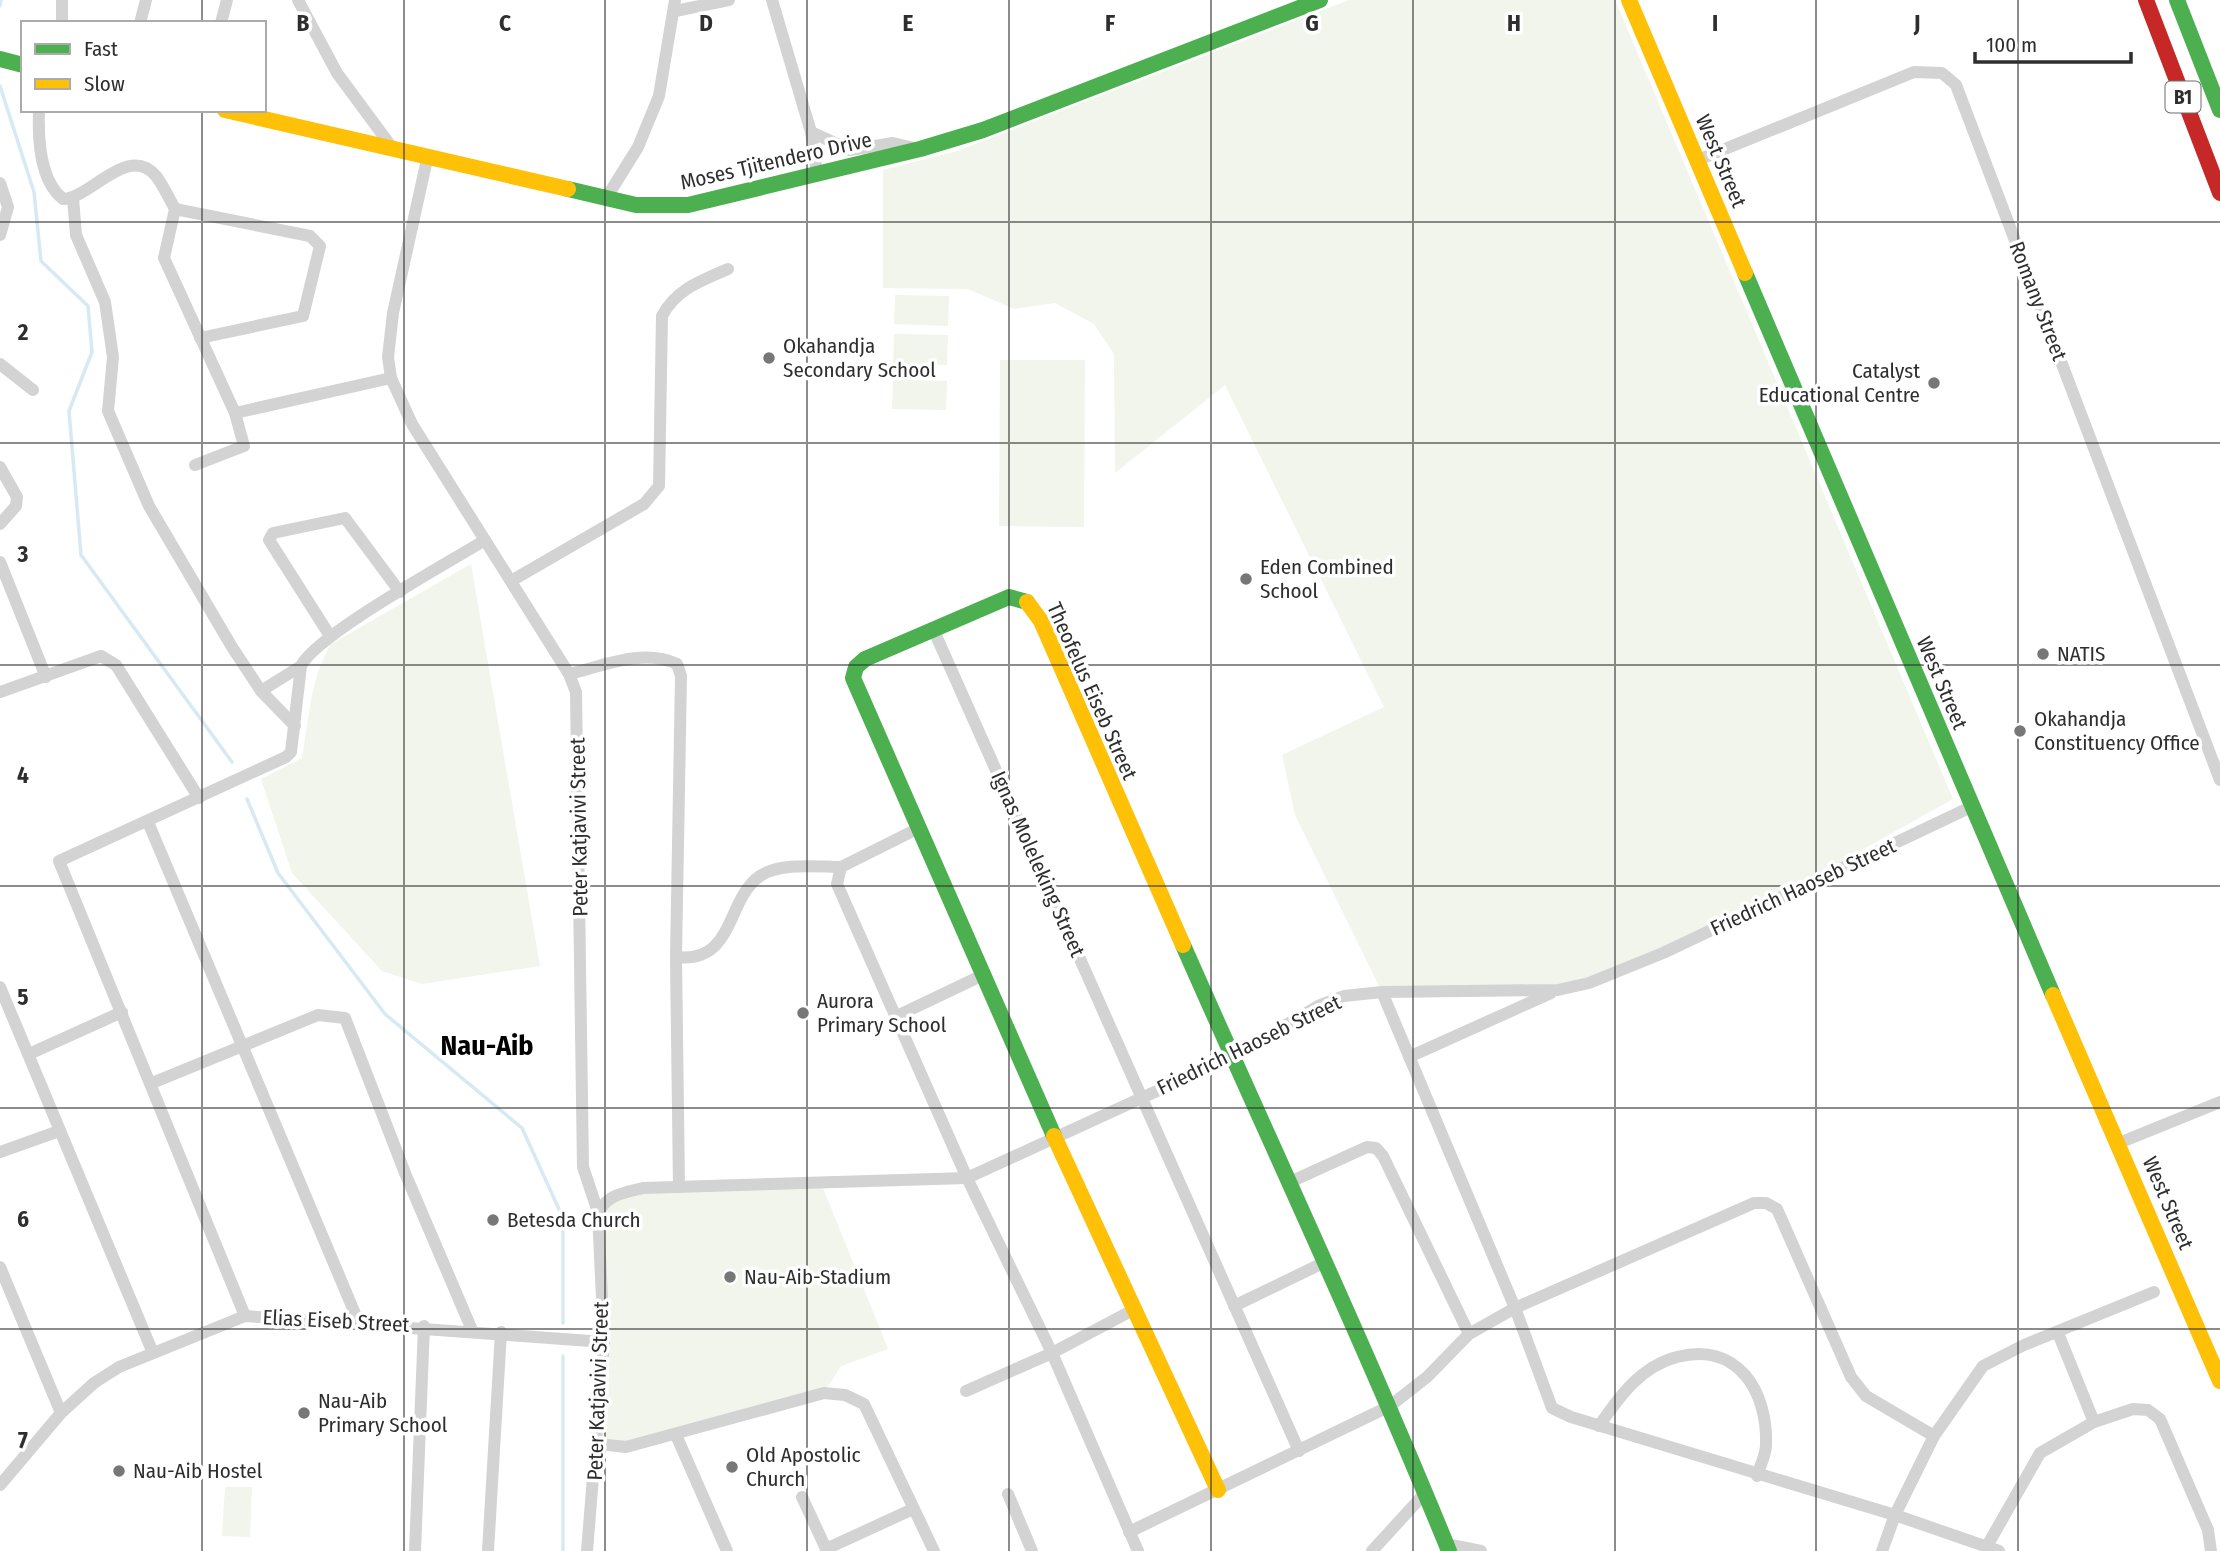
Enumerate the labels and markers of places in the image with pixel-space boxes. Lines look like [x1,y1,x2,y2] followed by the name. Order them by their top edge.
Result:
[783,333,936,383] place label: Okahandja Secondary School
[761,350,777,366] marker: Okahandja Secondary School
[1759,358,1920,408] place label: Catalyst Educational Centre
[1926,375,1942,391] marker: Catalyst Educational Centre
[1260,554,1394,604] place label: Eden Combined School
[1238,571,1254,587] marker: Eden Combined School
[2057,641,2105,667] place label: NATIS
[2035,646,2051,662] marker: NATIS
[2034,706,2200,756] place label: Okahandja Constituency Office
[2012,723,2028,739] marker: Okahandja Constituency Office
[817,988,947,1038] place label: Aurora Primary School
[795,1005,811,1021] marker: Aurora Primary School
[507,1207,641,1233] place label: Betesda Church
[485,1212,501,1228] marker: Betesda Church
[744,1264,891,1290] place label: Nau-Aib-Stadium
[722,1269,738,1285] marker: Nau-Aib-Stadium
[318,1388,448,1438] place label: Nau-Aib Primary School
[296,1405,312,1421] marker: Nau-Aib Primary School
[746,1442,860,1492] place label: Old Apostolic Church
[133,1458,263,1484] place label: Nau-Aib Hostel
[724,1459,740,1475] marker: Old Apostolic Church
[111,1463,127,1479] marker: Nau-Aib Hostel

